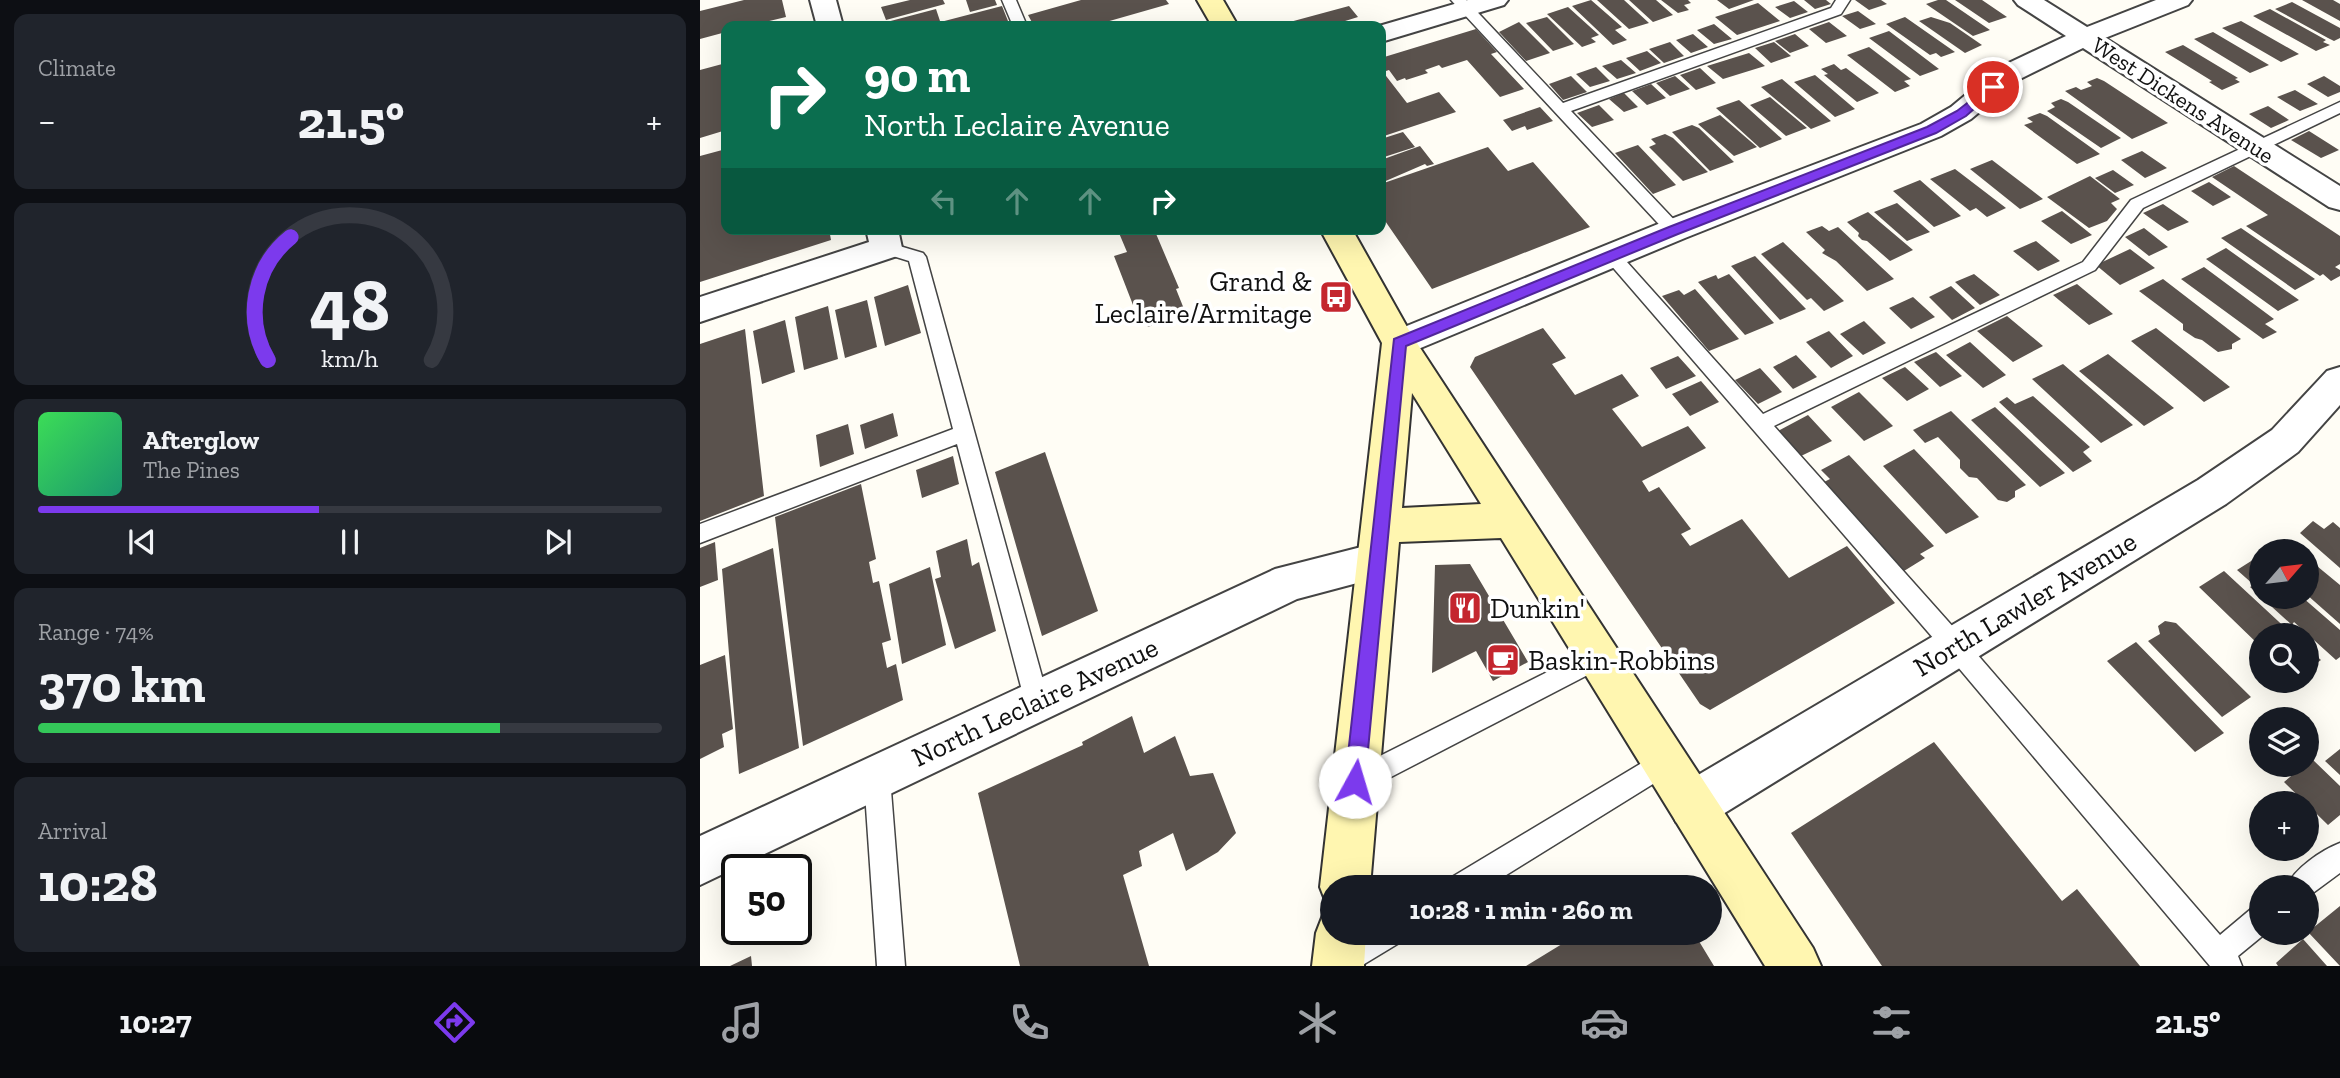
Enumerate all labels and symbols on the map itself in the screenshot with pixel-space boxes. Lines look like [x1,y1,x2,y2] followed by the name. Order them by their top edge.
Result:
[2087,31,2279,169] street label: West Dickens Avenue
[1963,57,2023,117] pin
[1095,265,1312,330] place label: Grand & Leclaire/Armitage
[1317,278,1355,316] bus stop icon: Grand & Leclaire/Armitage
[1908,524,2142,684] street label: North Lawler Avenue
[2249,539,2319,609] north arrow
[1446,589,1484,627] restaurant icon: Dunkin'
[1490,592,1585,625] place label: Dunkin'
[907,630,1163,774] street label: North Leclaire Avenue
[1484,641,1522,679] cafe icon: Baskin-Robbins
[1528,644,1715,677] place label: Baskin-Robbins
[1318,745,1392,819] position arrow
[721,854,812,945] speed limit sign: 50

